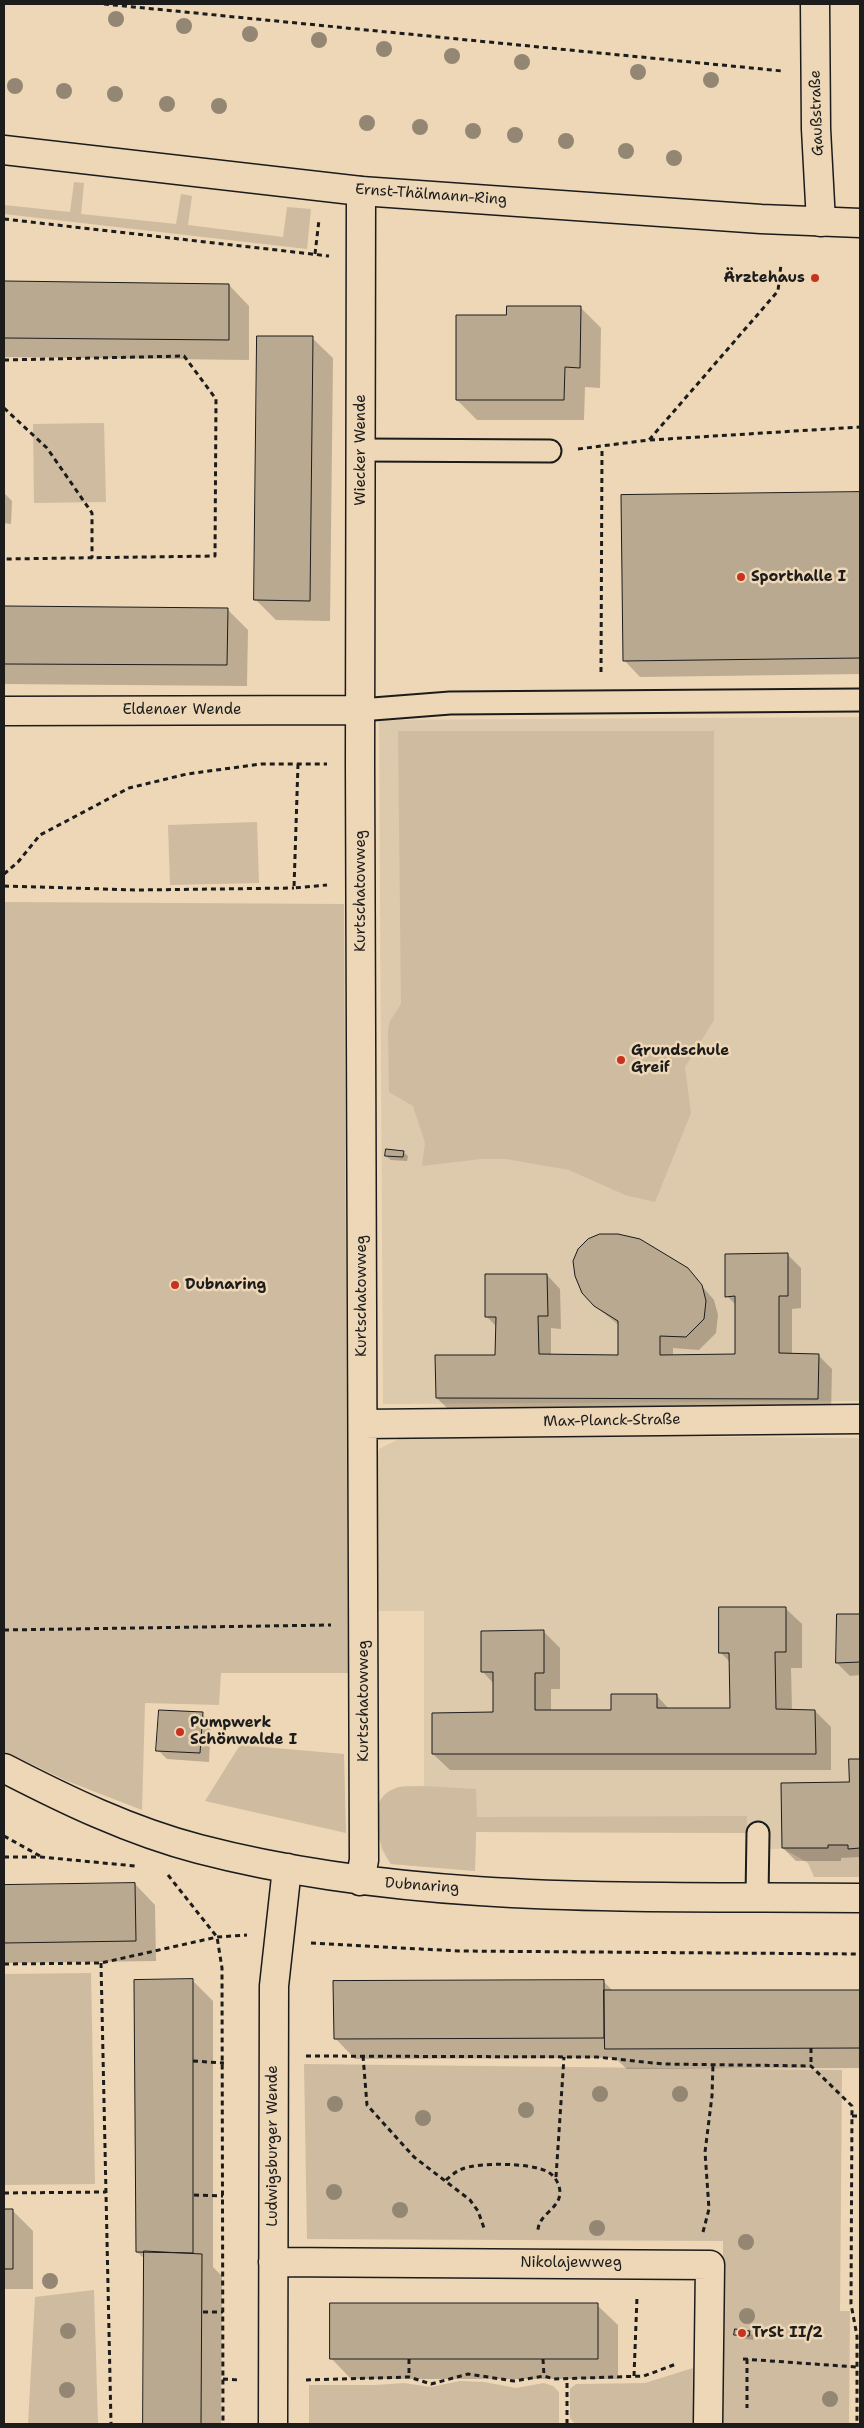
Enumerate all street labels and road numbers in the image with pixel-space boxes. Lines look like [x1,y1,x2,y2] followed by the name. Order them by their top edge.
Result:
[806,70,828,156] street label: Gaußstraße
[354,181,508,209] street label: Ernst-Thälmann-Ring
[352,394,370,506] street label: Wiecker Wende
[122,701,242,719] street label: Eldenaer Wende
[352,830,370,952] street label: Kurtschatowweg
[353,1235,371,1357] street label: Kurtschatowweg
[543,1411,681,1431] street label: Max-Planck-Straße
[355,1640,373,1762] street label: Kurtschatowweg
[384,1874,460,1898] street label: Dubnaring
[264,2065,282,2227] street label: Ludwigsburger Wende
[520,2254,622,2272] street label: Nikolajewweg

